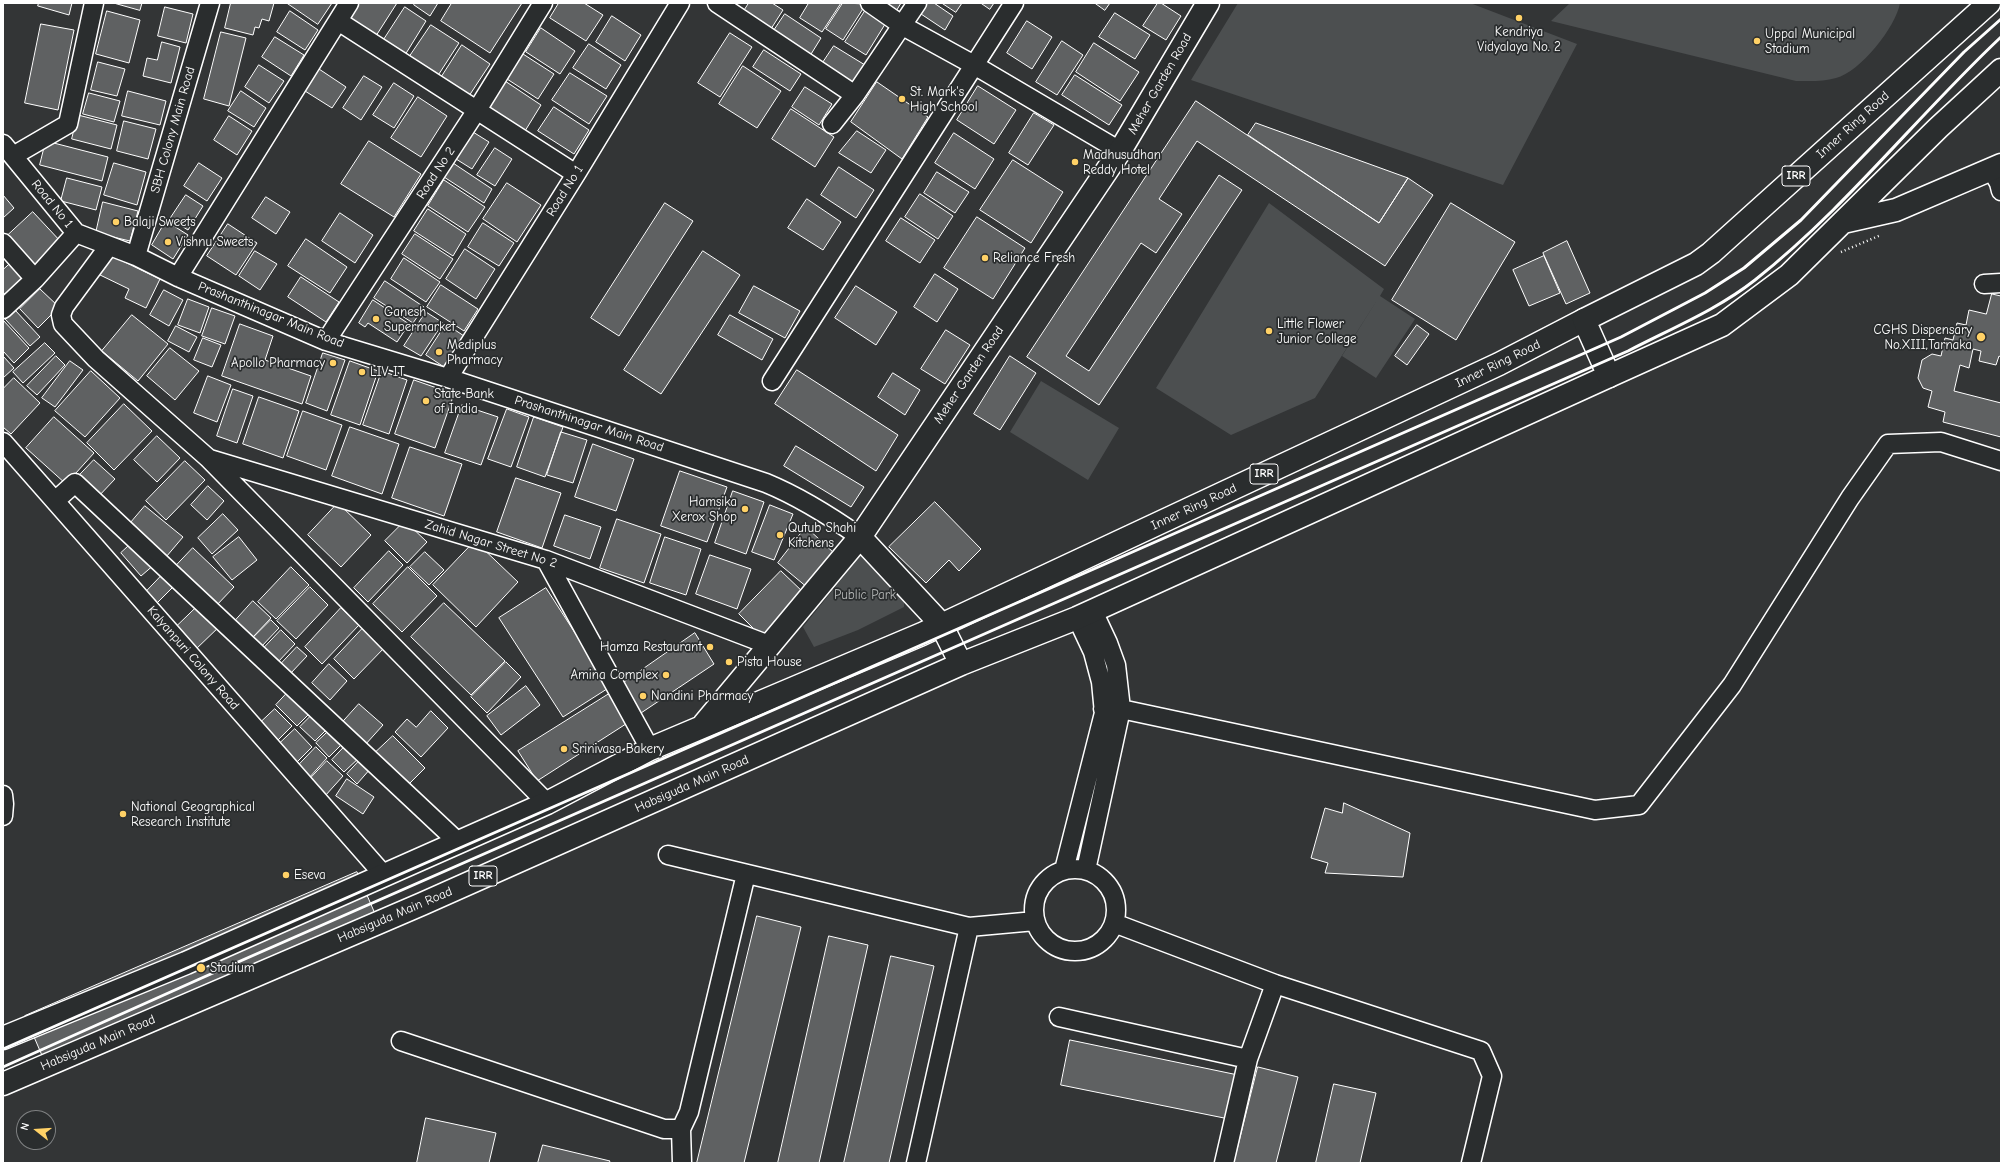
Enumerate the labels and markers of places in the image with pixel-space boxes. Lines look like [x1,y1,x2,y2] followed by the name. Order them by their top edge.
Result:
[1514,13,1524,23] marker: Kendriya Vidyalaya No. 2
[1477,24,1561,55] place label: Kendriya Vidyalaya No. 2
[1765,26,1855,57] place label: Uppal Municipal Stadium
[1752,36,1762,46] marker: Uppal Municipal Stadium
[910,84,978,115] place label: St. Mark's High School
[897,94,907,104] marker: St. Mark's High School
[1083,147,1161,178] place label: Madhusudhan Reddy Hotel
[1070,157,1080,167] marker: Madhusudhan Reddy Hotel
[124,214,196,230] place label: Balaji Sweets
[111,217,121,227] marker: Balaji Sweets
[176,234,253,250] place label: Vishnu Sweets
[163,237,173,247] marker: Vishnu Sweets
[993,250,1075,266] place label: Reliance Fresh
[980,253,990,263] marker: Reliance Fresh
[384,304,455,335] place label: Ganesh Supermarket
[371,314,381,324] marker: Ganesh Supermarket
[1277,316,1357,347] place label: Little Flower Junior College
[1874,322,1972,353] place label: CGHS Dispensary No.XIII,Tarnaka
[1264,326,1274,336] marker: Little Flower Junior College
[1975,331,1987,343] marker: CGHS Dispensary No.XIII,Tarnaka
[447,337,503,368] place label: Mediplus Pharmacy
[434,347,444,357] marker: Mediplus Pharmacy
[231,355,325,371] place label: Apollo Pharmacy
[328,358,338,368] marker: Apollo Pharmacy
[370,364,405,380] place label: LIV IT
[357,367,367,377] marker: LIV IT
[434,386,494,417] place label: State Bank of India
[421,396,431,406] marker: State Bank of India
[672,494,737,525] place label: Hamsika Xerox Shop
[740,504,750,514] marker: Hamsika Xerox Shop
[788,520,856,551] place label: Qutub Shahi Kitchens
[775,530,785,540] marker: Qutub Shahi Kitchens
[600,639,702,655] place label: Hamza Restaurant
[705,642,715,652] marker: Hamza Restaurant
[737,654,802,670] place label: Pista House
[724,657,734,667] marker: Pista House
[570,667,658,683] place label: Amina Complex
[661,670,671,680] marker: Amina Complex
[651,688,753,704] place label: Nandini Pharmacy
[638,691,648,701] marker: Nandini Pharmacy
[572,741,664,757] place label: Srinivasa Bakery
[559,744,569,754] marker: Srinivasa Bakery
[131,799,255,830] place label: National Geographical Research Institute
[118,809,128,819] marker: National Geographical Research Institute
[294,867,326,883] place label: Eseva
[281,870,291,880] marker: Eseva
[210,960,254,976] place label: Stadium
[195,962,207,974] marker: Stadium

